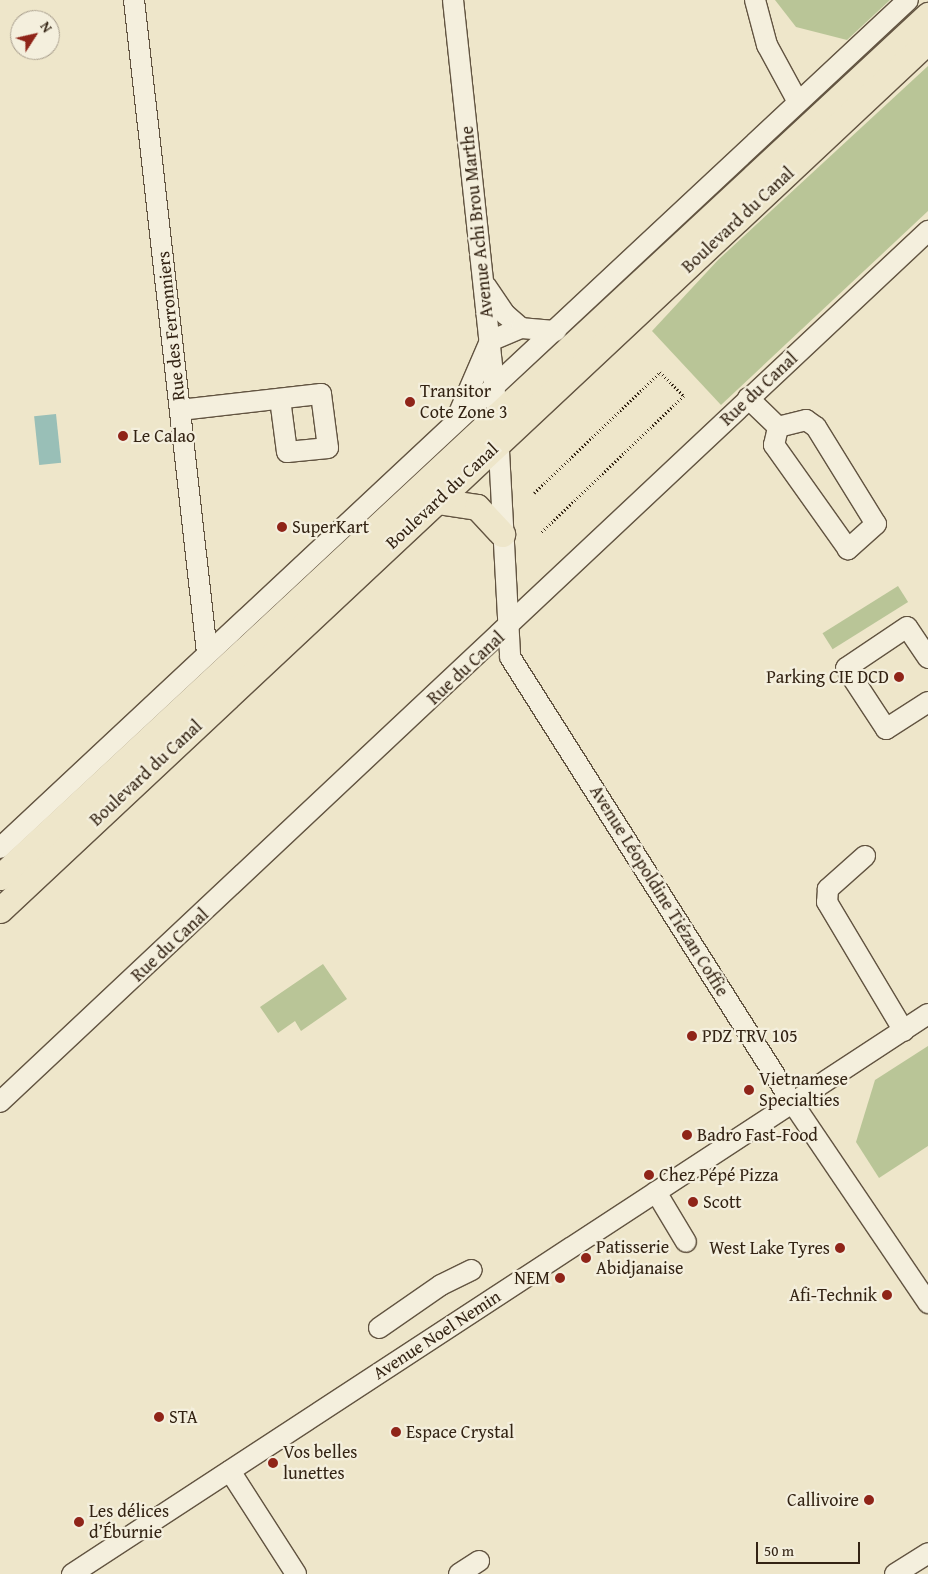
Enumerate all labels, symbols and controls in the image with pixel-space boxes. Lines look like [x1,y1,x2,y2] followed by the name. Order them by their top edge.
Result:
[10,10,60,60] north arrow
[36,17,57,37] text: N
[456,125,498,319] street label: Avenue Achi Brou Marthe
[677,162,799,278] street label: Boulevard du Canal
[152,250,190,402] street label: Rue des Ferronniers
[716,348,802,430] street label: Rue du Canal
[420,381,508,424] place label: Transitor Cote Zone 3
[404,396,416,408] marker: Transitor Cote Zone 3
[133,425,195,447] place label: Le Calao
[117,430,129,442] marker: Le Calao
[381,438,503,554] street label: Boulevard du Canal
[292,516,369,538] place label: SuperKart
[276,521,288,533] marker: SuperKart
[423,627,509,709] street label: Rue du Canal
[766,666,889,688] place label: Parking CIE DCD
[893,671,905,683] marker: Parking CIE DCD
[85,715,207,831] street label: Boulevard du Canal
[585,781,733,1001] street label: Avenue Léopoldine Tiézan Coffie
[127,904,213,986] street label: Rue du Canal
[702,1025,798,1047] place label: PDZ TRV 105
[686,1030,698,1042] marker: PDZ TRV 105
[759,1069,848,1112] place label: Vietnamese Specialties
[743,1084,755,1096] marker: Vietnamese Specialties
[697,1124,818,1146] place label: Badro Fast-Food
[681,1129,693,1141] marker: Badro Fast-Food
[659,1164,778,1186] place label: Chez Pépé Pizza
[643,1169,655,1181] marker: Chez Pépé Pizza
[703,1191,742,1213] place label: Scott
[687,1196,699,1208] marker: Scott
[596,1237,683,1280] place label: Patisserie Abidjanaise
[709,1237,830,1259] place label: West Lake Tyres
[834,1242,846,1254] marker: West Lake Tyres
[580,1252,592,1264] marker: Patisserie Abidjanaise
[514,1267,550,1289] place label: NEM
[554,1272,566,1284] marker: NEM
[789,1284,877,1306] place label: Afi-Technik
[369,1286,505,1384] street label: Avenue Noel Nemin
[881,1289,893,1301] marker: Afi-Technik
[169,1406,198,1428] place label: STA
[153,1411,165,1423] marker: STA
[406,1421,514,1443] place label: Espace Crystal
[390,1426,402,1438] marker: Espace Crystal
[283,1442,357,1485] place label: Vos belles lunettes
[267,1457,279,1469] marker: Vos belles lunettes
[787,1489,859,1511] place label: Callivoire
[863,1494,875,1506] marker: Callivoire
[89,1501,169,1544] place label: Les délices d’Éburnie
[73,1516,85,1528] marker: Les délices d’Éburnie
[758,1532,862,1564] scale bar
[764,1540,794,1561] text: 50 m

